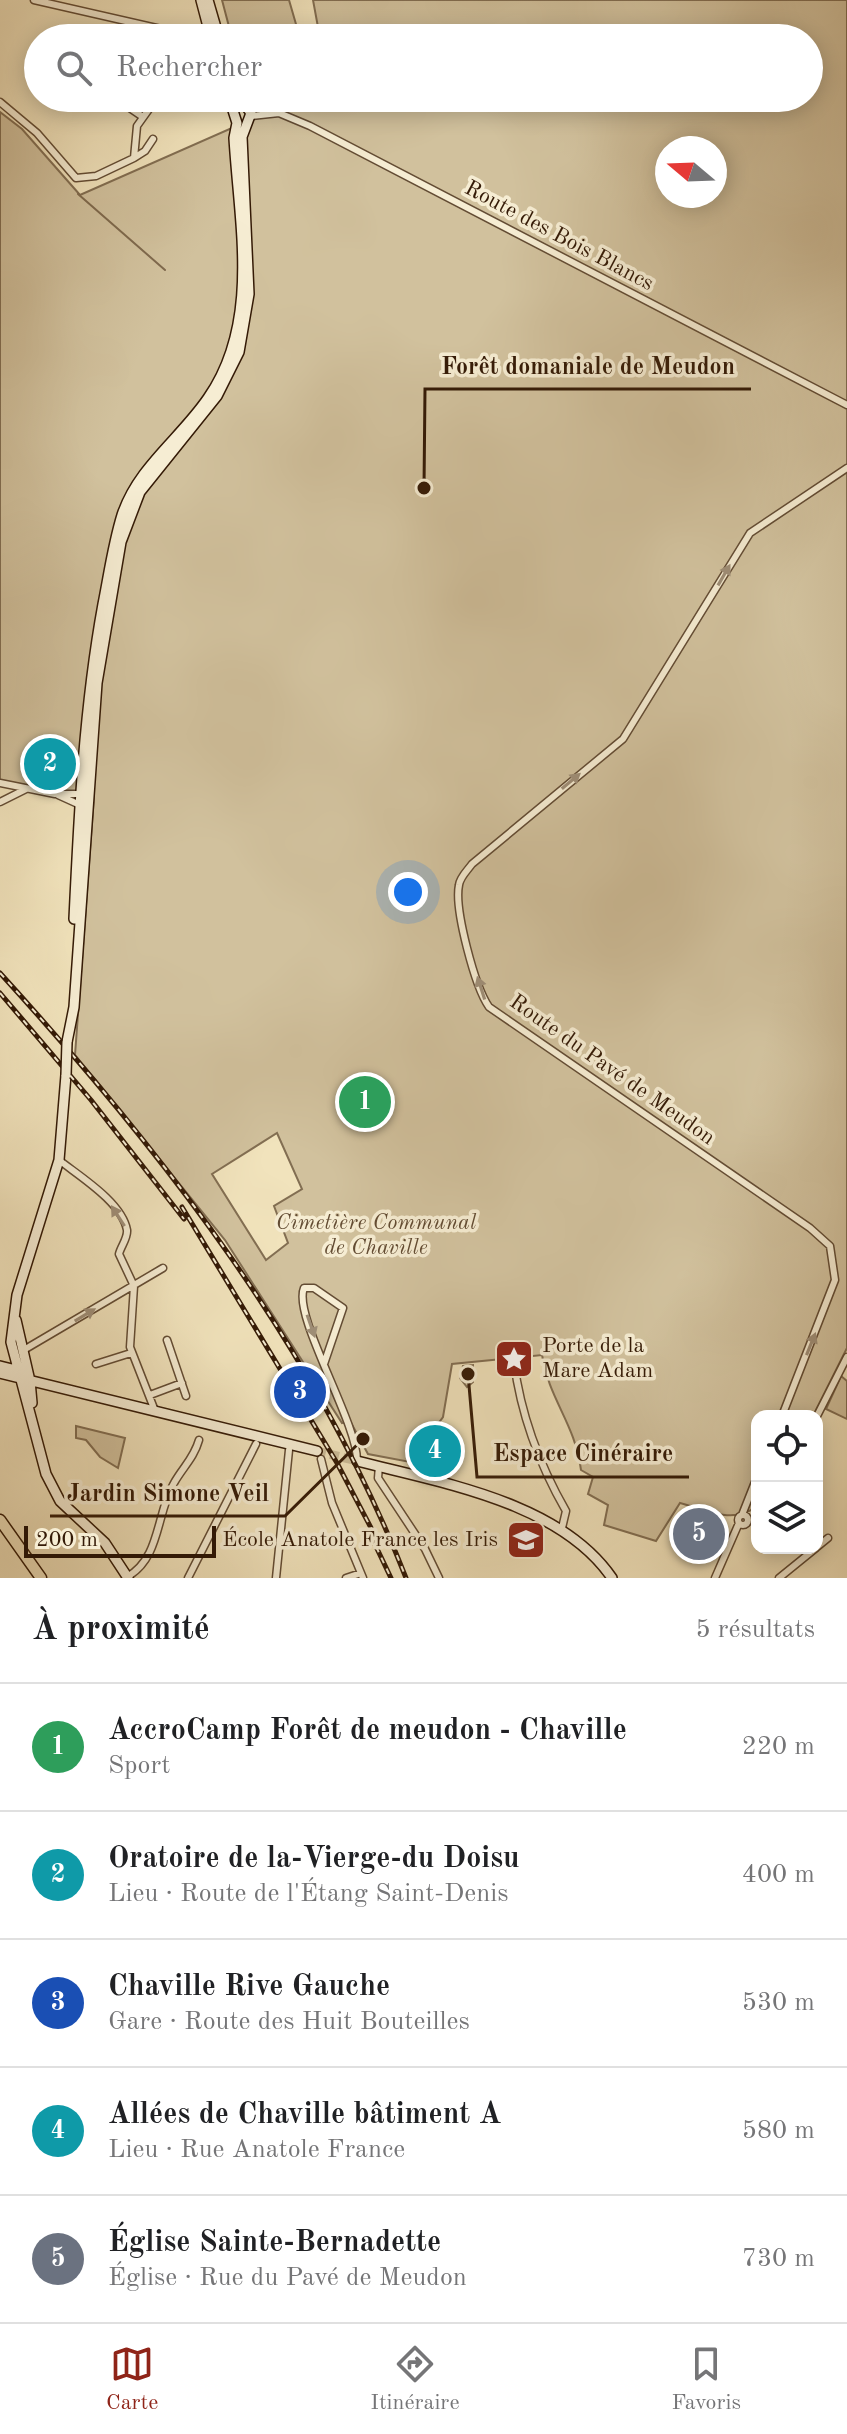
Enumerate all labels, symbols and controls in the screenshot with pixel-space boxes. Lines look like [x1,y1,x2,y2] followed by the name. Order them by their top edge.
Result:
[24,24,823,112] search box
[52,46,96,90] icon: search
[116,53,262,83] text: Rechercher
[655,136,727,208] north arrow
[461,177,657,295] street label: Route des Bois Blancs
[425,341,751,389] callout: Forêt domaniale de Meudon
[441,356,735,380] text: Forêt domaniale de Meudon
[717,564,731,586] one-way arrow
[24,734,76,794] pin: 2
[561,773,580,791] one-way arrow
[388,872,428,912] your location
[474,975,486,999] one-way arrow
[505,991,719,1149] street label: Route du Pavé de Meudon
[339,1072,391,1132] pin: 1
[112,1205,126,1227] one-way arrow
[276,1212,477,1259] park label: Cimetière Communal de Chaville
[74,1309,96,1323] one-way arrow
[305,1314,317,1338] one-way arrow
[804,1332,817,1356] one-way arrow
[542,1335,653,1382] place label: Porte de la Mare Adam
[493,1338,535,1380] place icon: Porte de la Mare Adam
[274,1362,326,1422] pin: 3
[751,1410,823,1554] map controls
[751,1410,823,1482] button: locate
[409,1421,461,1481] pin: 4
[477,1429,689,1477] callout: Espace Cinéraire
[493,1443,673,1467] text: Espace Cinéraire
[50,1468,285,1516] callout: Jardin Simone Veil
[751,1482,823,1554] button: layers
[67,1483,269,1507] text: Jardin Simone Veil
[673,1504,725,1564] pin: 5
[505,1519,547,1561] school or university icon: École Anatole France les Iris
[24,1522,216,1558] scale bar
[222,1526,498,1551] place label: École Anatole France les Iris
[36,1529,98,1551] text: 200 m
[32,1613,210,1647] text: À proximité
[696,1617,815,1643] text: 5 résultats
[108,1716,627,1746] text: AccroCamp Forêt de meudon - Chaville
[50,1734,66,1760] text: 1
[742,1734,815,1760] text: 220 m
[108,1753,170,1779] text: Sport
[108,1844,520,1874] text: Oratoire de la-Vierge-du Doisu
[50,1862,66,1888] text: 2
[742,1862,815,1888] text: 400 m
[108,1881,509,1907] text: Lieu · Route de l'Étang Saint-Denis
[108,1972,390,2002] text: Chaville Rive Gauche
[50,1990,66,2016] text: 3
[742,1990,815,2016] text: 530 m
[108,2009,470,2035] text: Gare · Route des Huit Bouteilles
[108,2100,501,2130] text: Allées de Chaville bâtiment A
[50,2118,66,2144] text: 4
[742,2118,815,2144] text: 580 m
[108,2137,405,2163] text: Lieu · Rue Anatole France
[108,2228,441,2258] text: Église Sainte-Bernadette
[50,2246,66,2272] text: 5
[742,2246,815,2272] text: 730 m
[108,2265,467,2291] text: Église · Rue du Pavé de Meudon
[106,2342,158,2417] tab: Carte
[370,2342,460,2417] tab: Itinéraire
[671,2342,741,2417] tab: Favoris

